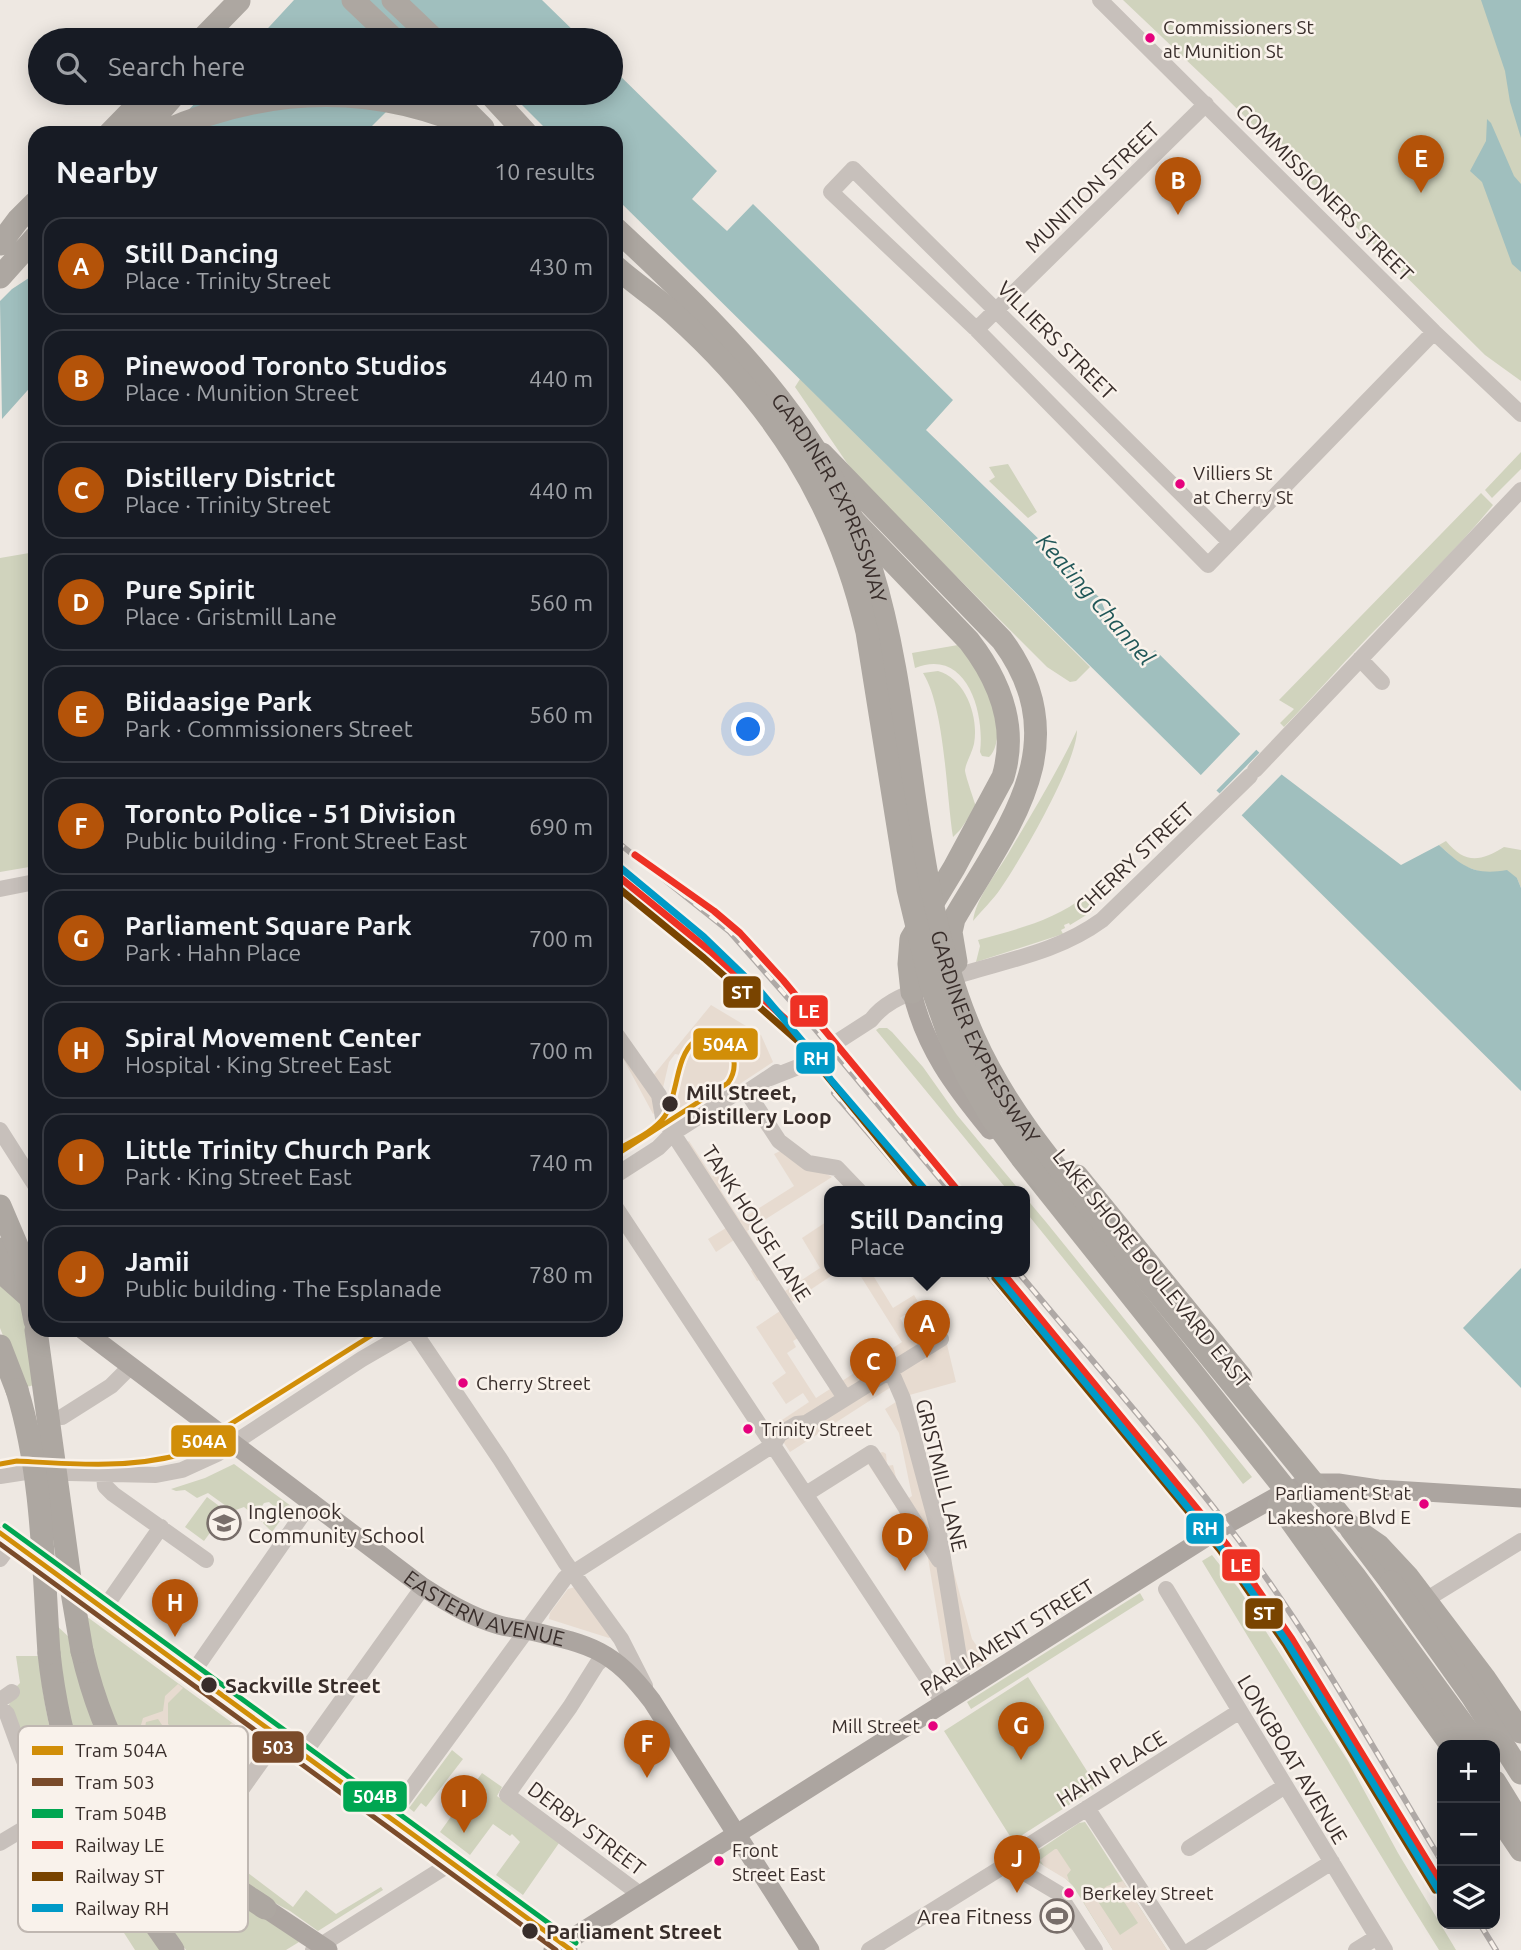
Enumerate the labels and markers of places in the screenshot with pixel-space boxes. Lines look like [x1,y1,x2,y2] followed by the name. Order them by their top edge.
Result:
[1163,16,1314,62] place label: Commissioners St at Munition St
[1143,31,1157,45] marker: Commissioners St at Munition St
[1398,135,1444,193] pin: E
[1155,157,1201,215] pin: B
[1193,462,1294,508] place label: Villiers St at Cherry St
[1173,477,1187,491] marker: Villiers St at Cherry St
[686,1080,832,1128] place label: Mill Street, Distillery Loop
[660,1094,680,1114] marker: Mill Street, Distillery Loop
[904,1300,950,1358] pin: A
[850,1338,896,1396] pin: C
[476,1372,591,1394] place label: Cherry Street
[456,1376,470,1390] marker: Cherry Street
[761,1418,873,1440] place label: Trinity Street
[741,1422,755,1436] marker: Trinity Street
[1267,1482,1412,1528] place label: Parliament St at Lakeshore Blvd E
[1417,1497,1431,1511] marker: Parliament St at Lakeshore Blvd E
[248,1499,425,1547] place label: Inglenook Community School
[205,1504,243,1542] school or university icon: Inglenook Community School
[882,1513,928,1571] pin: D
[152,1579,198,1637] pin: H
[225,1673,381,1697] place label: Sackville Street
[199,1675,219,1695] marker: Sackville Street
[998,1702,1044,1760] pin: G
[832,1715,921,1737] place label: Mill Street
[926,1719,940,1733] marker: Mill Street
[624,1720,670,1778] pin: F
[441,1775,487,1833] pin: I
[994,1835,1040,1893] pin: J
[732,1839,826,1885] place label: Front Street East
[712,1854,726,1868] marker: Front Street East
[1082,1882,1214,1904] place label: Berkeley Street
[1062,1886,1076,1900] marker: Berkeley Street
[1038,1897,1076,1935] sports icon: Area Fitness
[917,1904,1032,1928] place label: Area Fitness
[546,1919,722,1943] place label: Parliament Street
[520,1921,540,1941] marker: Parliament Street

